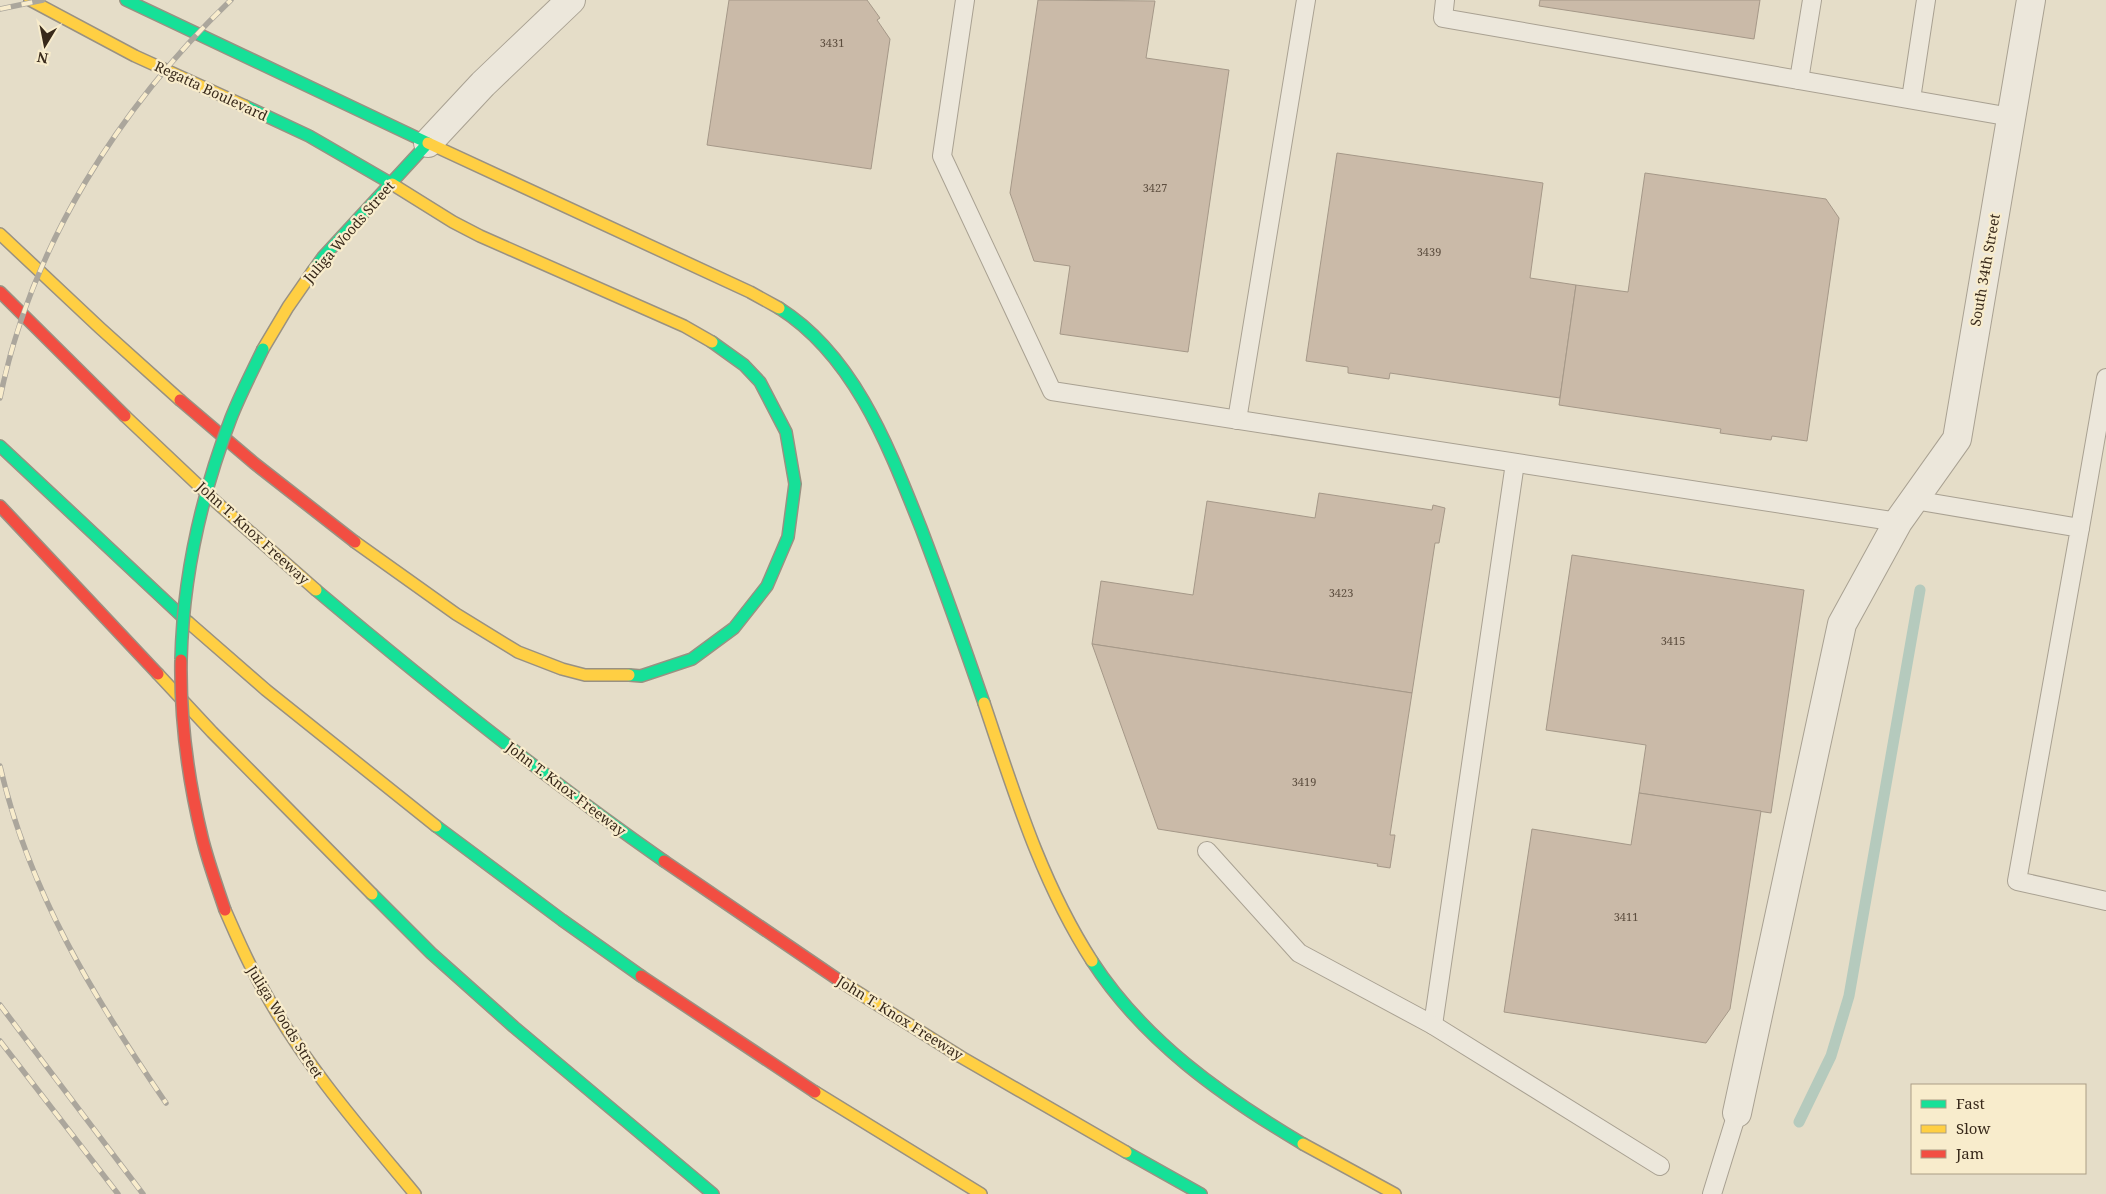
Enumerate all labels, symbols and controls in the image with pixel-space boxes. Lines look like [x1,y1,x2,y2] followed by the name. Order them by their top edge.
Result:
[20,20,70,70] north arrow
[820,35,844,50] house number: 3431
[36,48,50,69] text: N
[152,56,271,125] street label: Regatta Boulevard
[298,177,398,287] street label: Juliga Woods Street
[1143,180,1167,195] house number: 3427
[1965,212,2004,328] street label: South 34th Street
[1417,244,1441,259] house number: 3439
[192,476,314,588] street label: John T. Knox Freeway
[1329,585,1353,600] house number: 3423
[1661,633,1685,648] house number: 3415
[502,737,630,840] street label: John T. Knox Freeway
[1292,774,1316,789] house number: 3419
[1614,909,1638,924] house number: 3411
[243,961,328,1082] street label: Juliga Woods Street
[833,971,967,1064] street label: John T. Knox Freeway
[1911,1084,2086,1174] legend
[1956,1093,1985,1113] text: Fast
[1956,1118,1990,1138] text: Slow
[1955,1143,1984,1163] text: Jam

